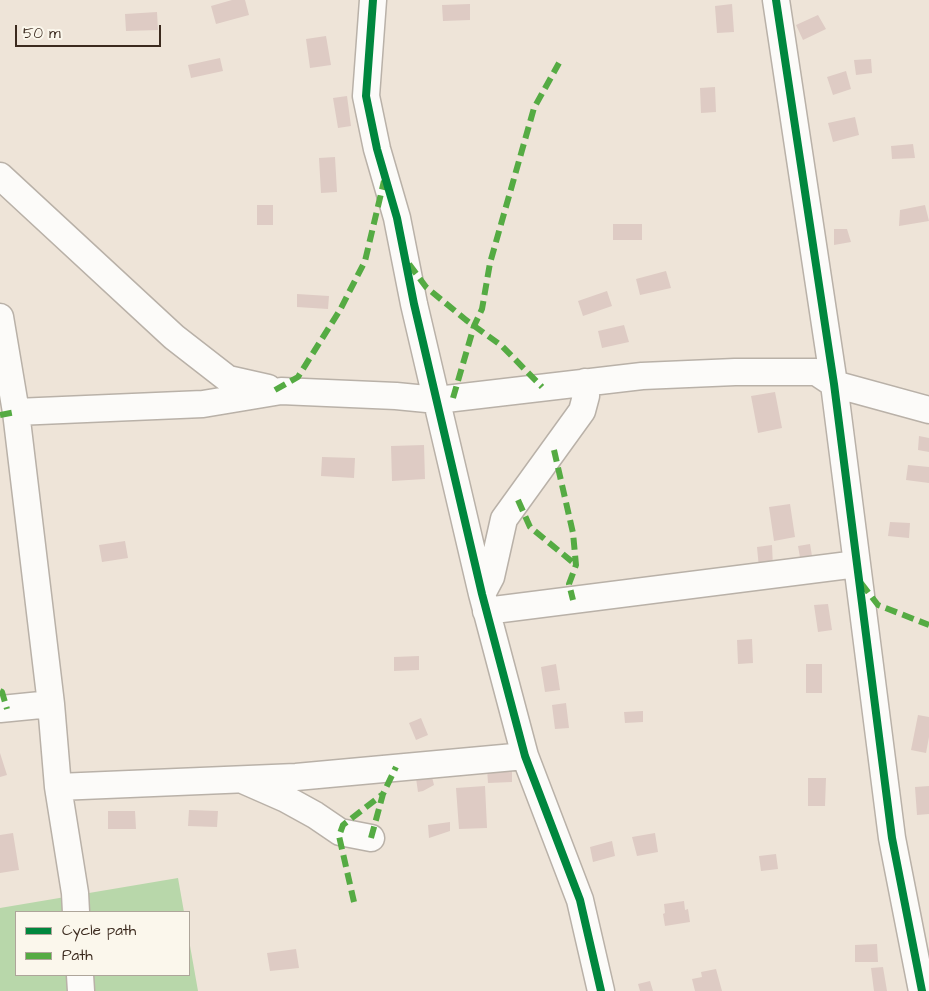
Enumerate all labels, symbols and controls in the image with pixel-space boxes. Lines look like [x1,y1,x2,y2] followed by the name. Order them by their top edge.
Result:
[18,15,164,47] scale bar
[23,23,61,44] text: 50 m
[15,911,190,976] legend
[62,920,136,941] text: Cycle path
[62,945,93,966] text: Path

